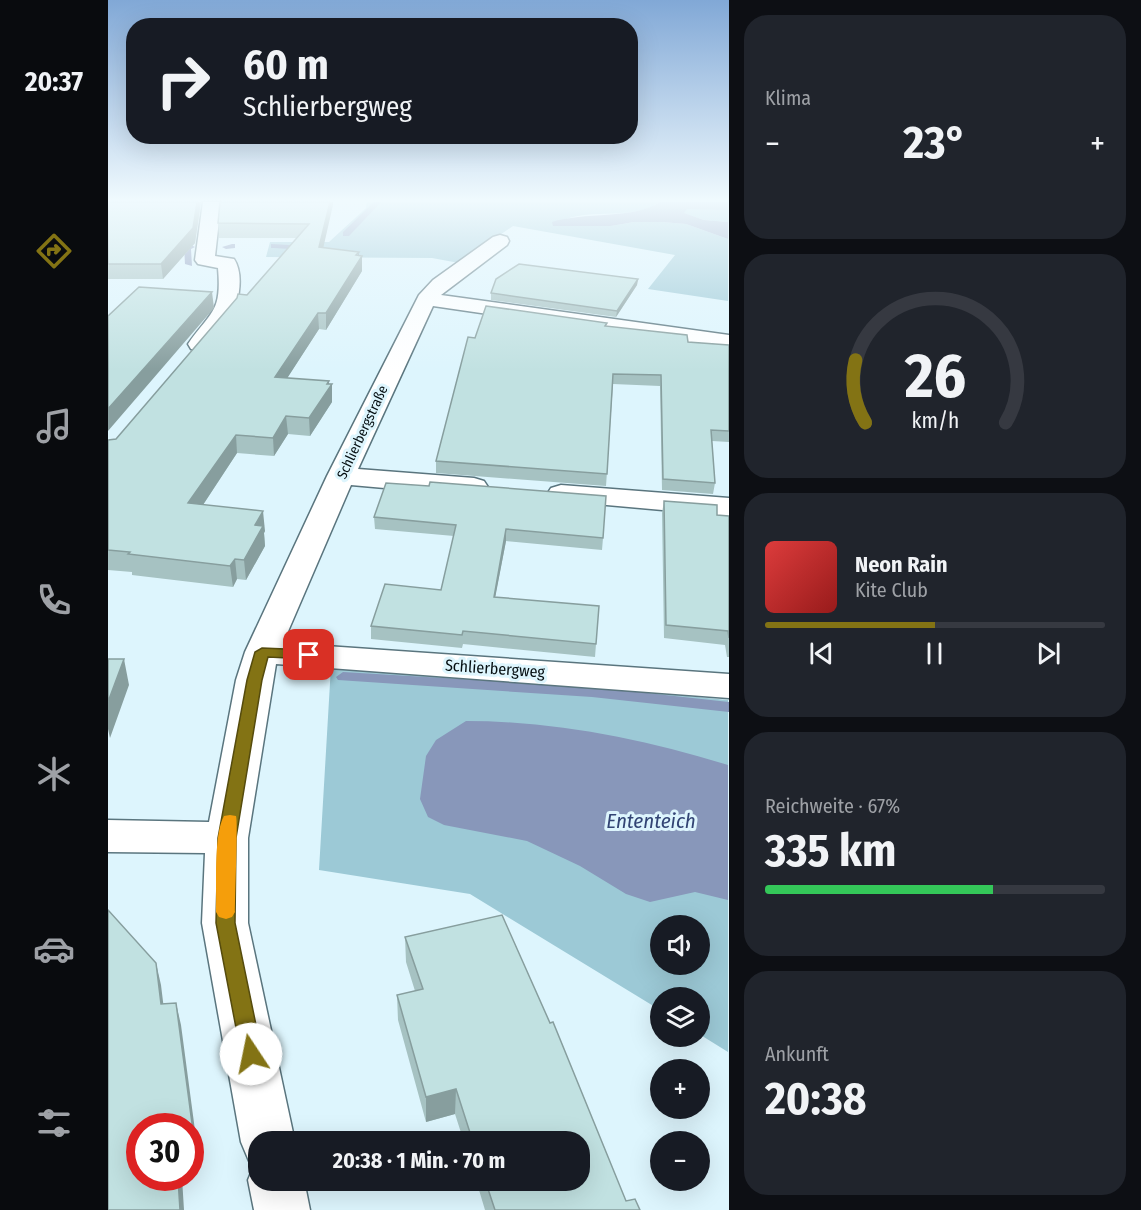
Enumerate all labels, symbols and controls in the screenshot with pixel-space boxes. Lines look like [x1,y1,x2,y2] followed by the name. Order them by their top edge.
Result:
[243,40,329,90] text: 60 m
[144,42,222,120] icon: right
[25,66,83,98] text: 20:37
[765,86,811,110] text: Klima
[243,91,412,123] text: Schlierbergweg
[903,116,967,170] text: 23°
[765,124,780,164] text: −
[1090,124,1105,164] text: +
[33,230,75,272] icon: directions
[903,339,966,414] text: 26
[333,383,392,482] street label: Schlierbergstraße
[33,405,75,447] icon: music
[911,408,959,434] text: km/h
[855,551,948,578] text: Neon Rain
[855,578,928,602] text: Kite Club
[33,579,75,621] icon: phone
[283,629,334,680] pin
[805,637,838,670] icon: previous
[918,637,951,670] icon: pause
[1032,637,1065,670] icon: next
[292,638,325,671] icon: arrive
[444,656,546,682] street label: Schlierbergweg
[33,753,75,795] icon: climate
[765,794,900,818] text: Reichweite · 67%
[606,808,696,834] water label: Ententeich
[765,824,896,878] text: 335 km
[650,915,710,1191] map controls
[650,915,710,975] button: sound
[33,928,75,970] icon: car
[650,987,710,1047] button: layers
[219,1022,283,1086] position arrow
[765,1042,829,1066] text: Ankunft
[650,1059,710,1119] button: +
[765,1072,866,1126] text: 20:38
[33,1102,75,1144] icon: filters
[126,1113,204,1191] speed limit sign: 30
[650,1131,710,1191] button: −
[333,1147,505,1174] text: 20:38 · 1 Min. · 70 m

